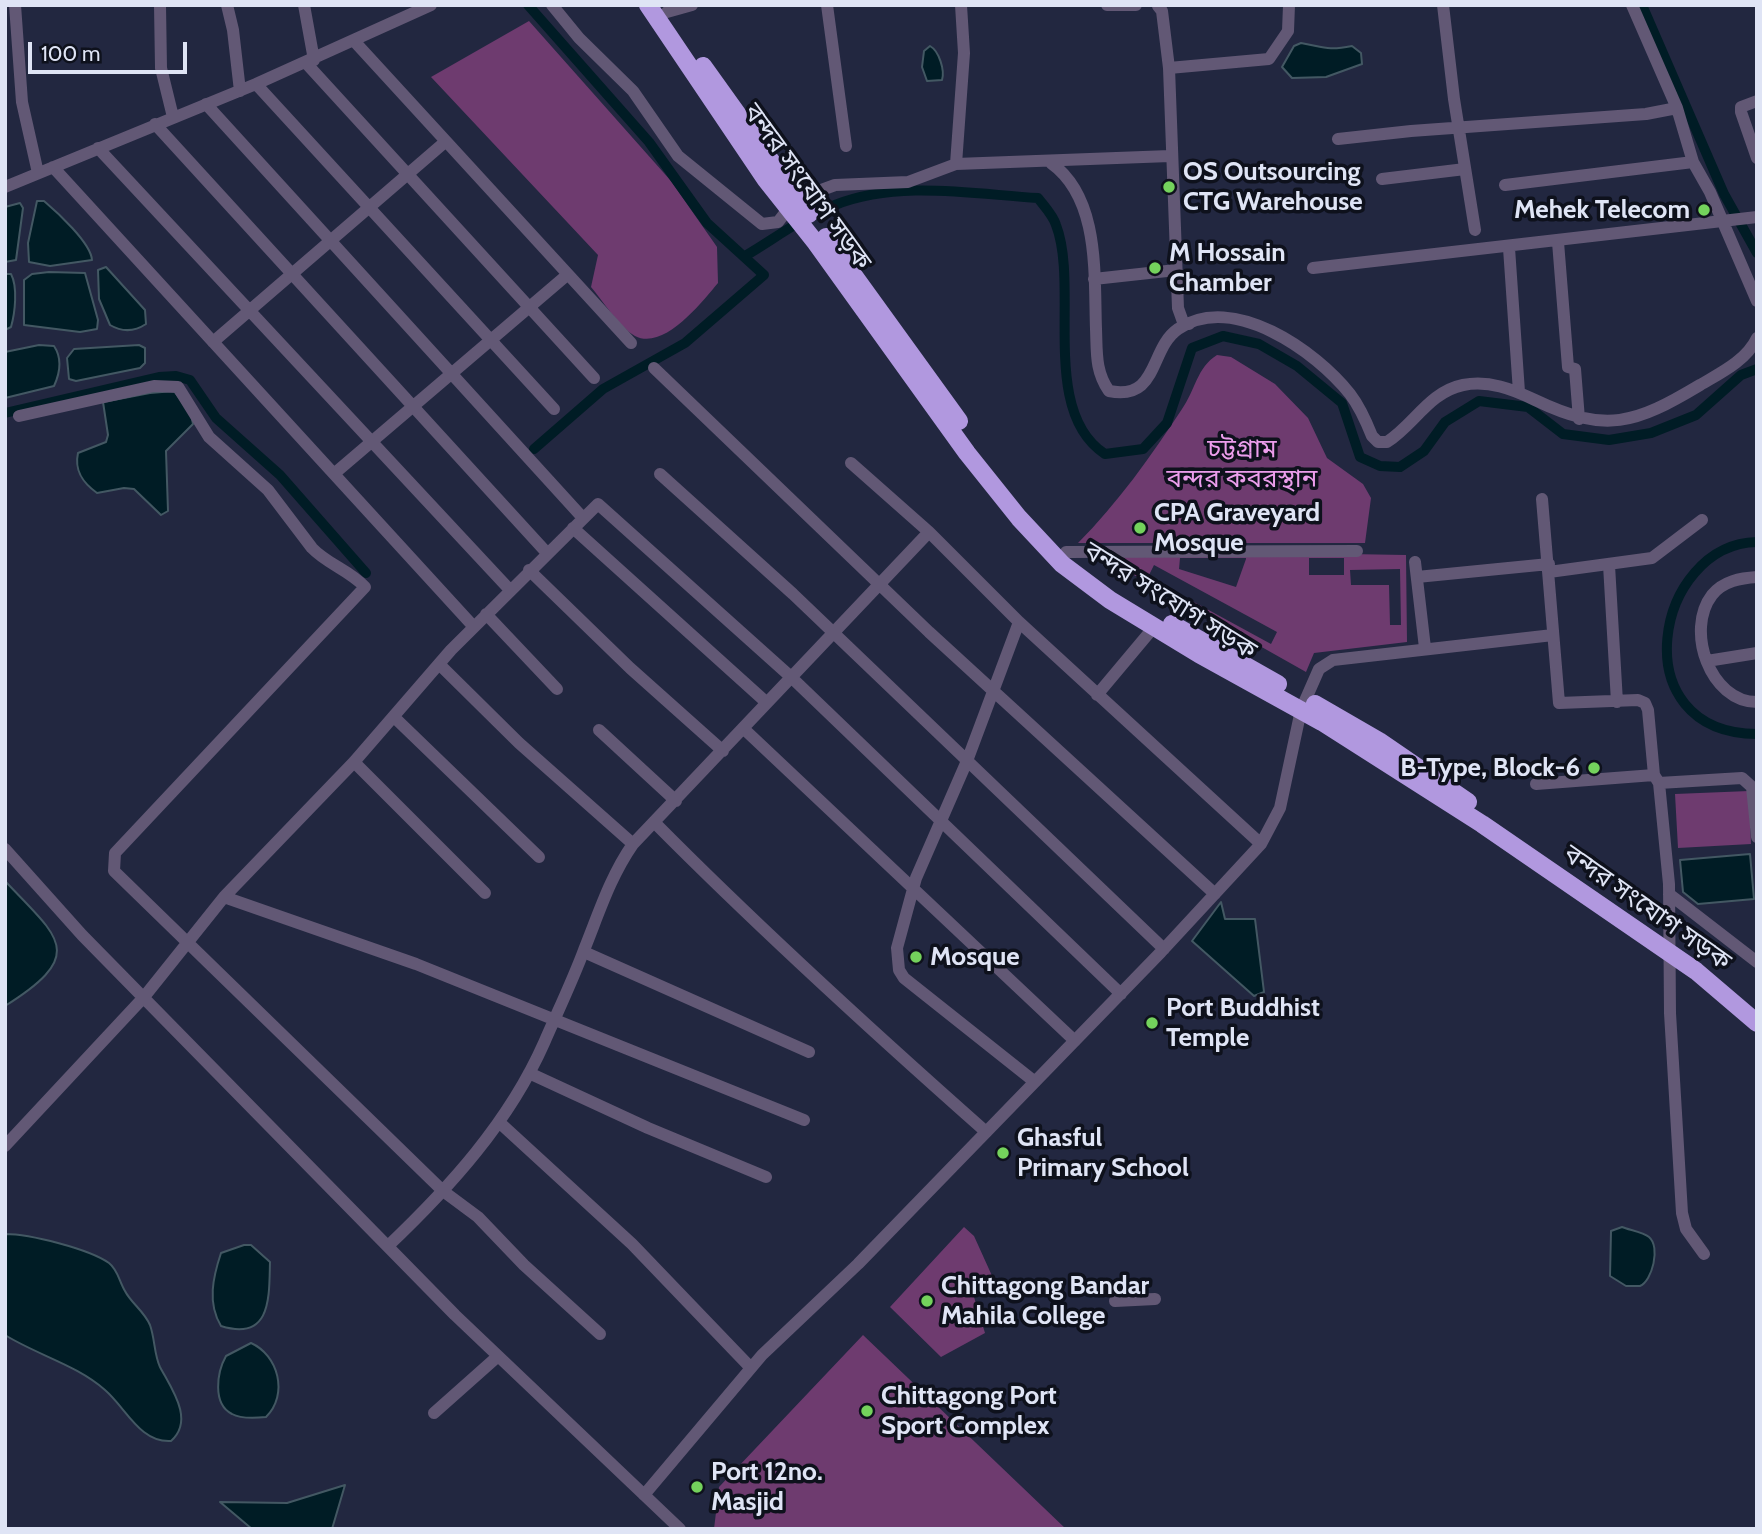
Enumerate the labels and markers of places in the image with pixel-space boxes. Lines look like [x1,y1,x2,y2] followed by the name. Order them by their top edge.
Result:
[1183,156,1363,218] place label: OS Outsourcing CTG Warehouse
[1161,179,1177,195] marker: OS Outsourcing CTG Warehouse
[1514,194,1690,226] place label: Mehek Telecom
[1696,202,1712,218] marker: Mehek Telecom
[1169,237,1285,298] place label: M Hossain Chamber
[1147,260,1163,276] marker: M Hossain Chamber
[1154,497,1320,558] place label: CPA Graveyard Mosque
[1132,520,1148,536] marker: CPA Graveyard Mosque
[1400,752,1580,784] place label: B-Type, Block-6
[1586,760,1602,776] marker: B-Type, Block-6
[930,941,1020,973] place label: Mosque
[908,949,924,965] marker: Mosque
[1166,992,1320,1054] place label: Port Buddhist Temple
[1144,1015,1160,1031] marker: Port Buddhist Temple
[1017,1122,1189,1184] place label: Ghasful Primary School
[995,1145,1011,1161] marker: Ghasful Primary School
[941,1270,1149,1332] place label: Chittagong Bandar Mahila College
[919,1293,935,1309] marker: Chittagong Bandar Mahila College
[881,1380,1057,1442] place label: Chittagong Port Sport Complex
[859,1403,875,1419] marker: Chittagong Port Sport Complex
[711,1456,823,1518] place label: Port 12no. Masjid
[689,1479,705,1495] marker: Port 12no. Masjid

